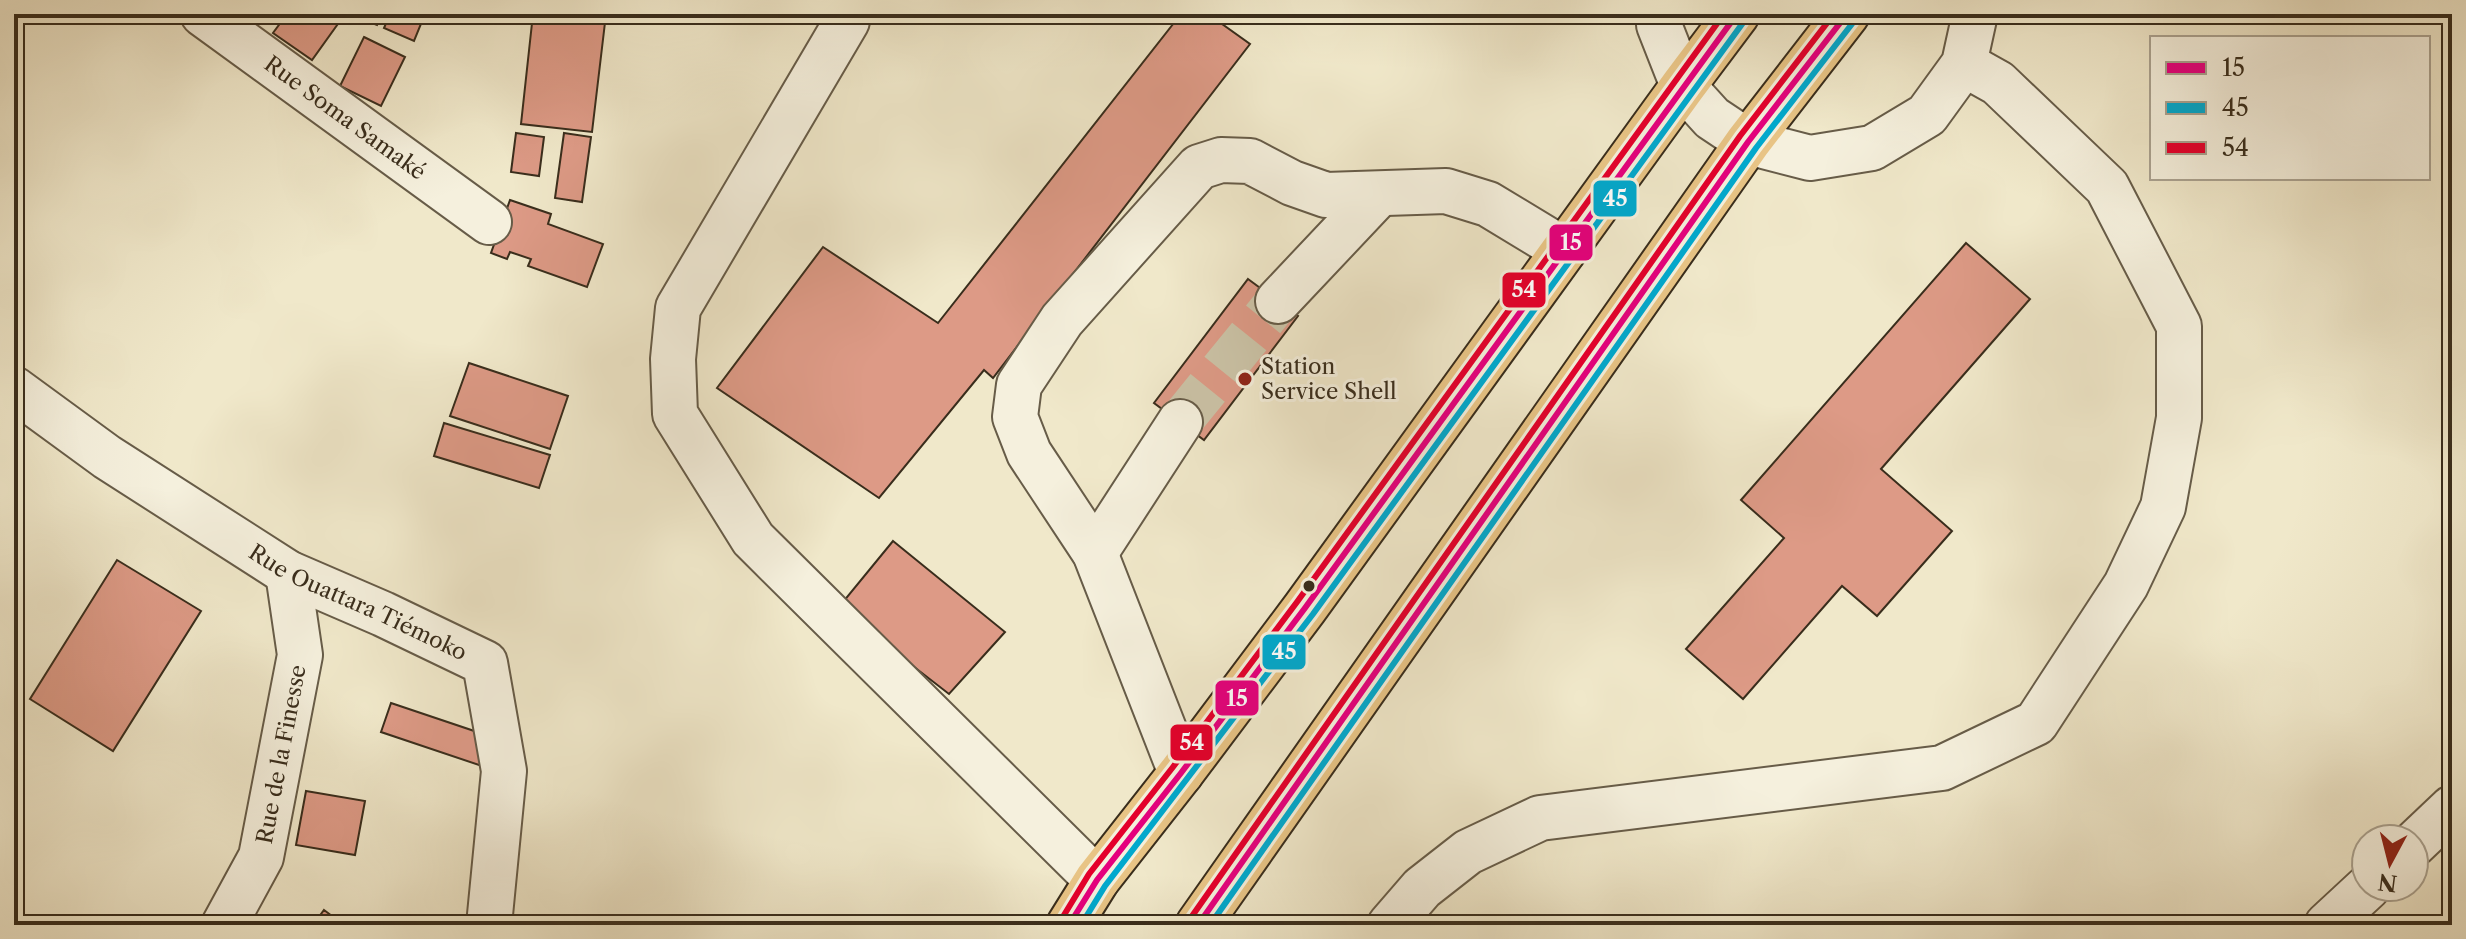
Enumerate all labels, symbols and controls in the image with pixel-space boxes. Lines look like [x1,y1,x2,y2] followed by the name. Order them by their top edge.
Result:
[2150,36,2430,180] legend
[259,50,431,185] street label: Rue Soma Samaké
[2222,53,2245,82] text: 15
[2222,93,2249,122] text: 45
[2222,133,2249,162] text: 54
[1592,179,1638,218] line badge: 45
[1602,185,1628,212] text: 45
[1548,223,1594,262] line badge: 15
[1560,229,1582,256] text: 15
[1501,271,1547,309] line badge: 54
[1511,276,1537,303] text: 54
[1261,353,1397,405] place label: Station Service Shell
[1236,370,1254,388] marker: Station Service Shell
[244,538,472,666] street label: Rue Ouattara Tiémoko
[1301,578,1317,594] unlabelled marker
[1261,633,1307,671] line badge: 45
[1271,638,1297,665] text: 45
[250,662,311,846] street label: Rue de la Finesse
[1214,679,1260,717] line badge: 15
[1226,685,1248,712] text: 15
[1169,723,1214,762] line badge: 54
[1179,729,1205,756] text: 54
[2350,823,2430,903] north arrow
[2376,868,2399,897] text: N

